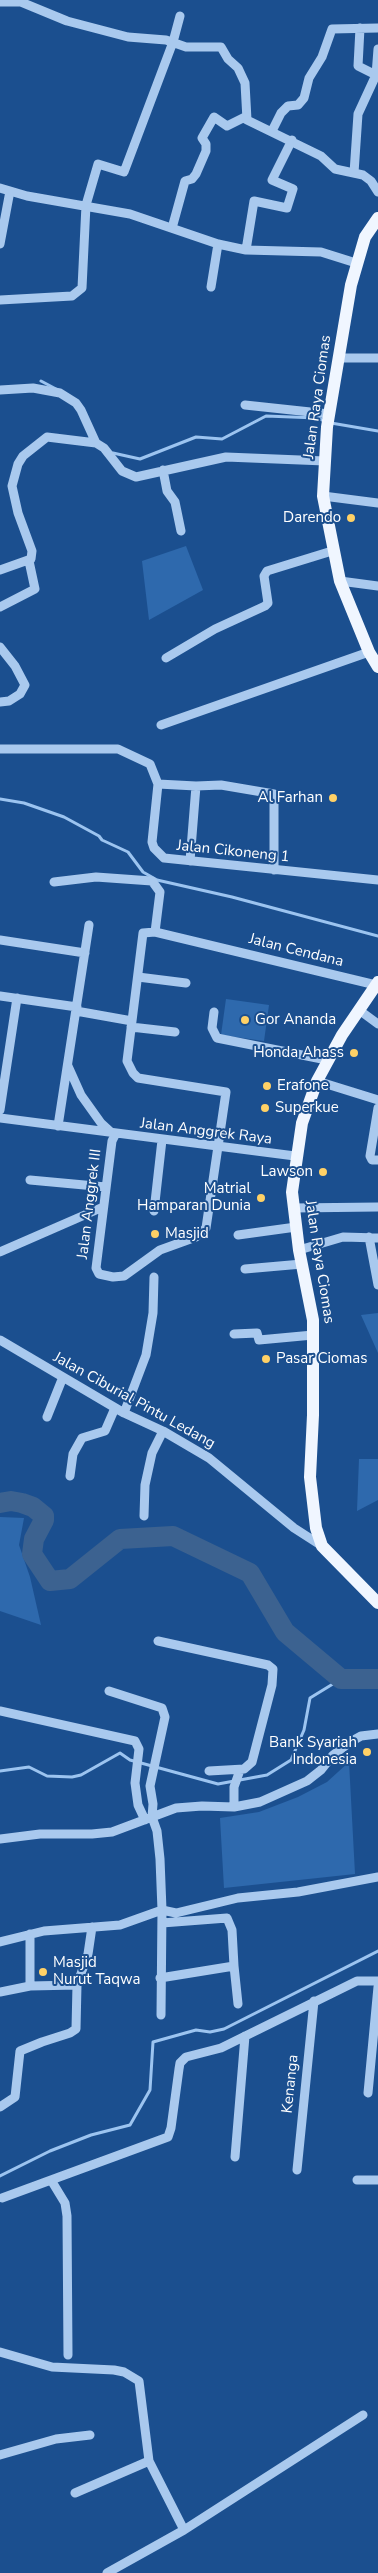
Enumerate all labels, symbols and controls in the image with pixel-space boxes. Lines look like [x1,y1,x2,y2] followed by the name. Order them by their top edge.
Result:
[300,334,336,460] street label: Jalan Raya Ciomas
[283,509,341,527] place label: Darendo
[345,512,357,524] marker: Darendo
[258,789,323,807] place label: Al Farhan
[327,792,339,804] marker: Al Farhan
[176,837,290,867] street label: Jalan Cikoneng 1
[247,931,345,971] street label: Jalan Cendana
[255,1011,336,1029] place label: Gor Ananda
[239,1014,251,1026] marker: Gor Ananda
[253,1044,344,1062] place label: Honda Ahass
[348,1047,360,1059] marker: Honda Ahass
[277,1077,329,1095] place label: Erafone
[261,1080,273,1092] marker: Erafone
[275,1099,339,1117] place label: Superkue
[259,1102,271,1114] marker: Superkue
[139,1115,273,1149] street label: Jalan Anggrek Raya
[74,1148,106,1260] street label: Jalan Anggrek III
[260,1163,313,1181] place label: Lawson
[317,1166,329,1178] marker: Lawson
[137,1180,251,1215] place label: Matrial Hamparan Dunia
[255,1192,267,1204] marker: Matrial Hamparan Dunia
[300,1199,338,1325] street label: Jalan Raya Ciomas
[165,1225,209,1243] place label: Masjid
[149,1228,161,1240] marker: Masjid
[50,1349,218,1453] street label: Jalan Ciburial Pintu Ledang
[276,1350,367,1368] place label: Pasar Ciomas
[260,1353,272,1365] marker: Pasar Ciomas
[269,1734,357,1769] place label: Bank Syariah Indonesia
[361,1746,373,1758] marker: Bank Syariah Indonesia
[53,1954,140,1989] place label: Masjid Nurut Taqwa
[37,1966,49,1978] marker: Masjid Nurut Taqwa
[279,2054,303,2114] street label: Kenanga

